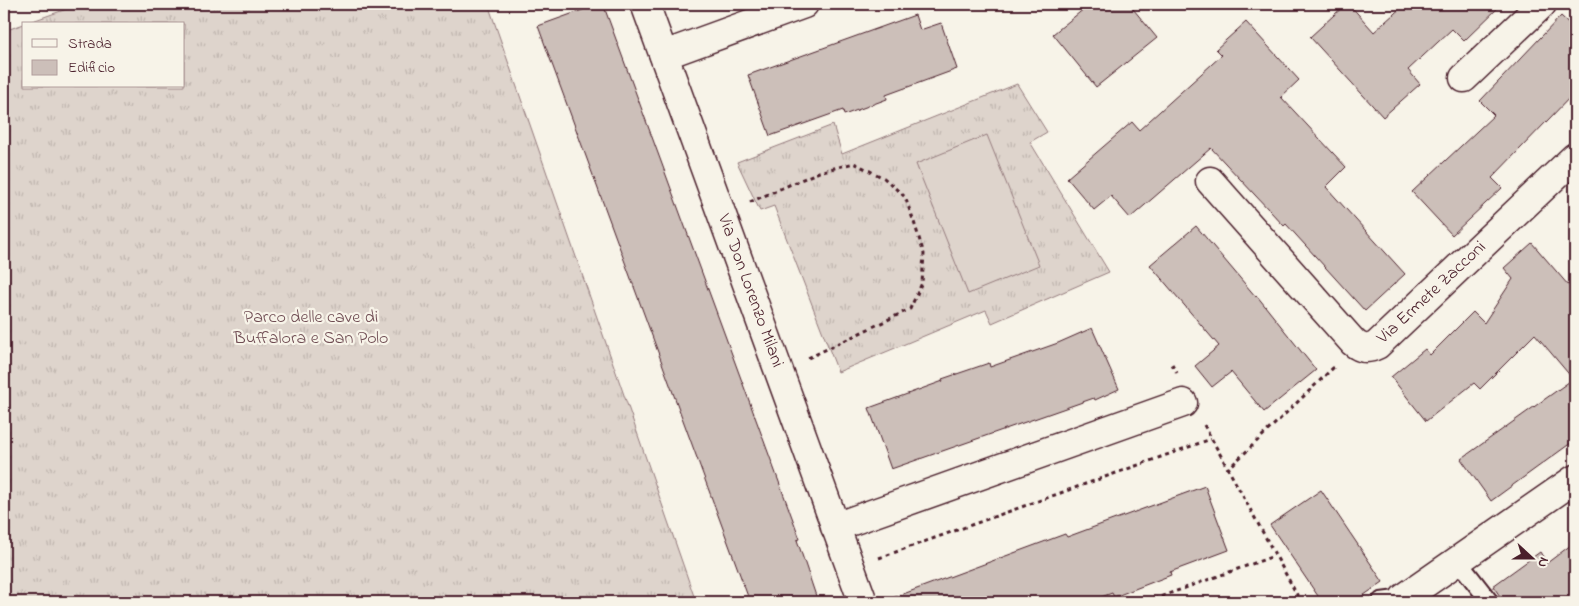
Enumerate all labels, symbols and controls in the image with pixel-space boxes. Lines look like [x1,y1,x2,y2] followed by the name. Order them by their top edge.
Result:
[22,22,185,88] legend
[68,33,112,55] text: Strada
[68,57,115,79] text: Edificio
[710,210,790,371] street label: Via Don Lorenzo Milani
[1371,235,1493,351] street label: Via Ermete Zacconi
[233,305,388,352] park label: Parco delle cave di Buffalora e San Polo
[1506,534,1556,584] north arrow
[1531,554,1554,570] text: N

